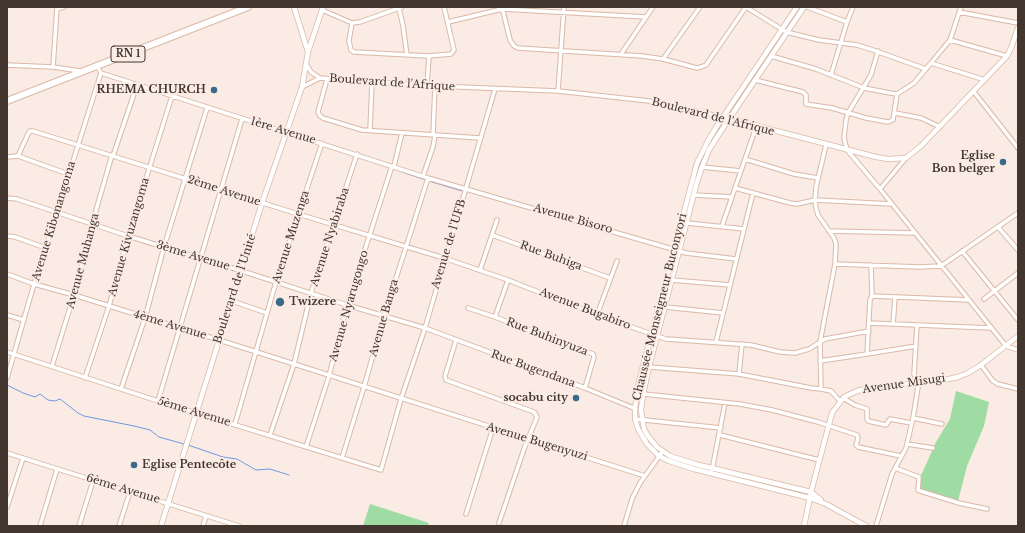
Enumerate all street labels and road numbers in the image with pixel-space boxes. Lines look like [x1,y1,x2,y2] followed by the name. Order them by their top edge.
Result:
[111,46,145,62] road number: RN 1
[329,72,455,94] street label: Boulevard de l'Afrique
[650,95,776,139] street label: Boulevard de l'Afrique
[249,115,317,147] street label: 1ère Avenue
[29,159,79,283] street label: Avenue Kibonangoma
[186,173,262,209] street label: 2ème Avenue
[106,176,152,298] street label: Avenue Kivuzangoma
[308,186,352,288] street label: Avenue Nyabiraba
[270,189,312,285] street label: Avenue Muzenga
[429,198,469,290] street label: Avenue de l'UFB
[532,201,614,237] street label: Avenue Bisoro
[64,212,102,310] street label: Avenue Muhanga
[630,212,690,402] street label: Chaussée Monseigneur Buconyori
[211,232,259,346] street label: Boulevard de l'Unité
[155,239,231,273] street label: 3ème Avenue
[518,239,584,273] street label: Rue Buhiga
[327,249,371,363] street label: Avenue Nyarugongo
[367,278,401,358] street label: Avenue Banga
[537,286,633,332] street label: Avenue Bugabiro
[132,308,208,342] street label: 4ème Avenue
[504,315,590,359] street label: Rue Buhinyuza
[489,348,577,390] street label: Rue Bugendana
[862,372,946,396] street label: Avenue Misugi
[156,395,232,429] street label: 5ème Avenue
[485,420,589,464] street label: Avenue Bugenyuzi
[84,472,162,506] street label: 6ème Avenue

